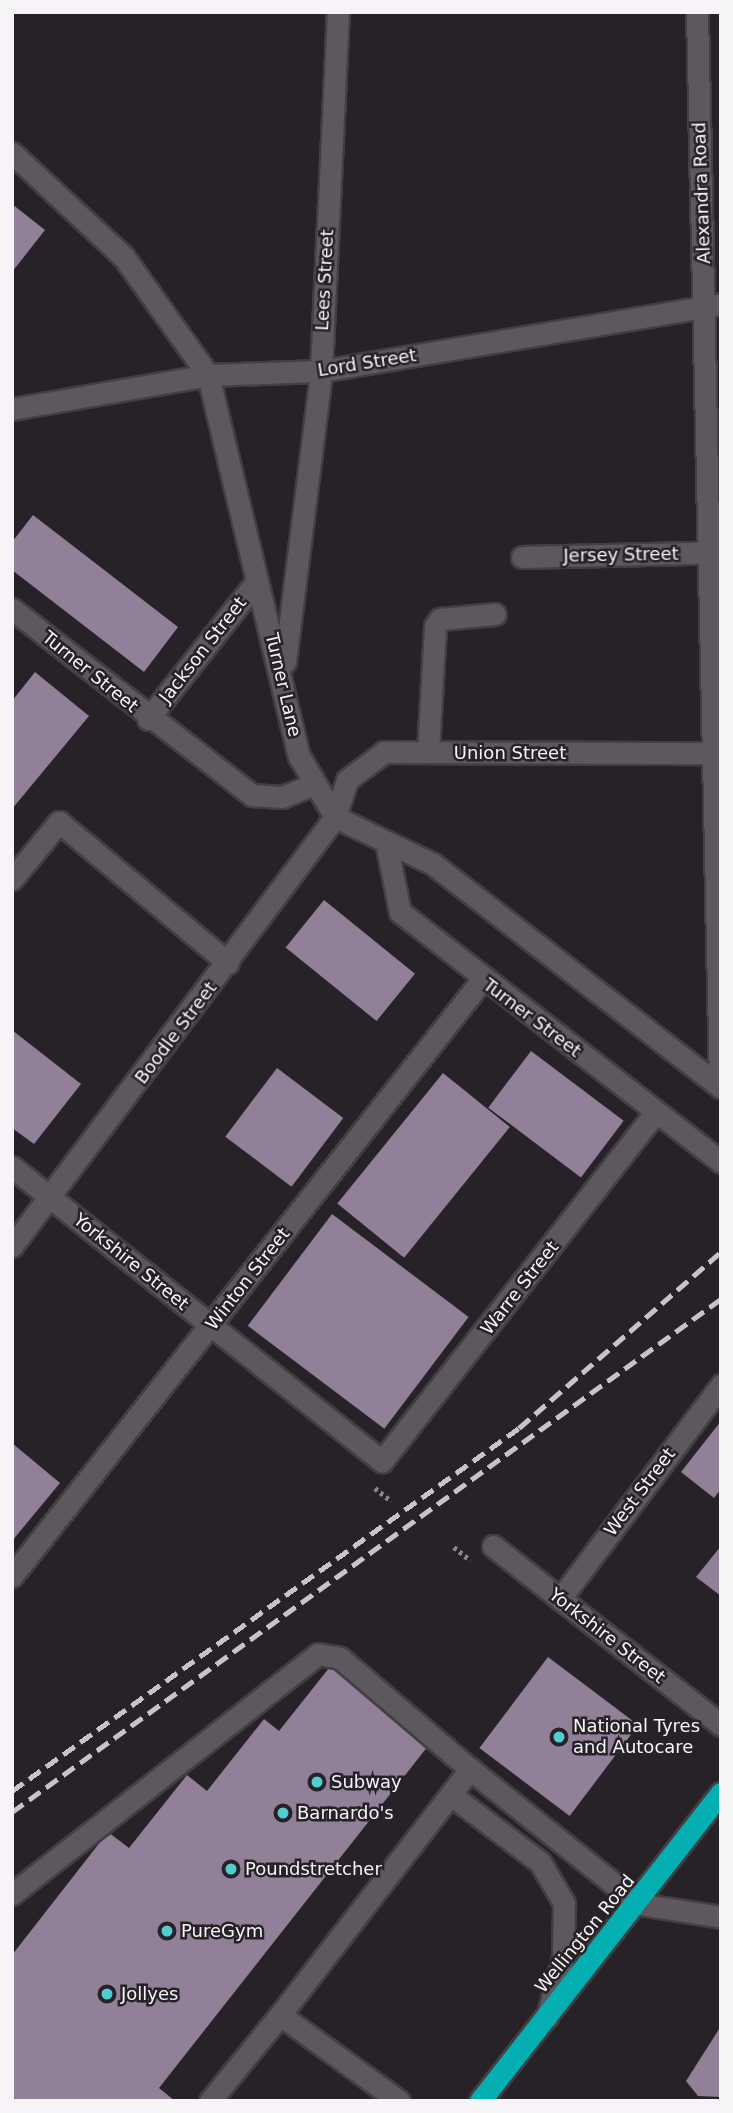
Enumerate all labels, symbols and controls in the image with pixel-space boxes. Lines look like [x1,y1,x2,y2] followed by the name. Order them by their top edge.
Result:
[689,122,715,264] street label: Alexandra Road
[312,229,338,331] street label: Lees Street
[316,345,418,381] street label: Lord Street
[563,543,679,567] street label: Jersey Street
[155,593,251,707] street label: Jackson Street
[38,627,142,717] street label: Turner Street
[261,631,305,739] street label: Turner Lane
[454,742,566,764] street label: Union Street
[479,974,585,1062] street label: Turner Street
[131,978,221,1088] street label: Boodle Street
[69,1209,193,1315] street label: Yorkshire Street
[201,1224,295,1334] street label: Winton Street
[477,1237,563,1339] street label: Warre Street
[600,1444,680,1540] street label: West Street
[545,1584,669,1688] street label: Yorkshire Street
[573,1716,700,1758] place label: National Tyres and Autocare
[551,1729,567,1745] marker: National Tyres and Autocare
[331,1771,402,1793] place label: Subway
[309,1774,325,1790] marker: Subway
[297,1802,394,1824] place label: Barnardo's
[275,1805,291,1821] marker: Barnardo's
[245,1858,382,1880] place label: Poundstretcher
[223,1861,239,1877] marker: Poundstretcher
[531,1870,639,1998] street label: Wellington Road
[181,1920,263,1942] place label: PureGym
[159,1923,175,1939] marker: PureGym
[121,1983,178,2005] place label: Jollyes
[99,1986,115,2002] marker: Jollyes

